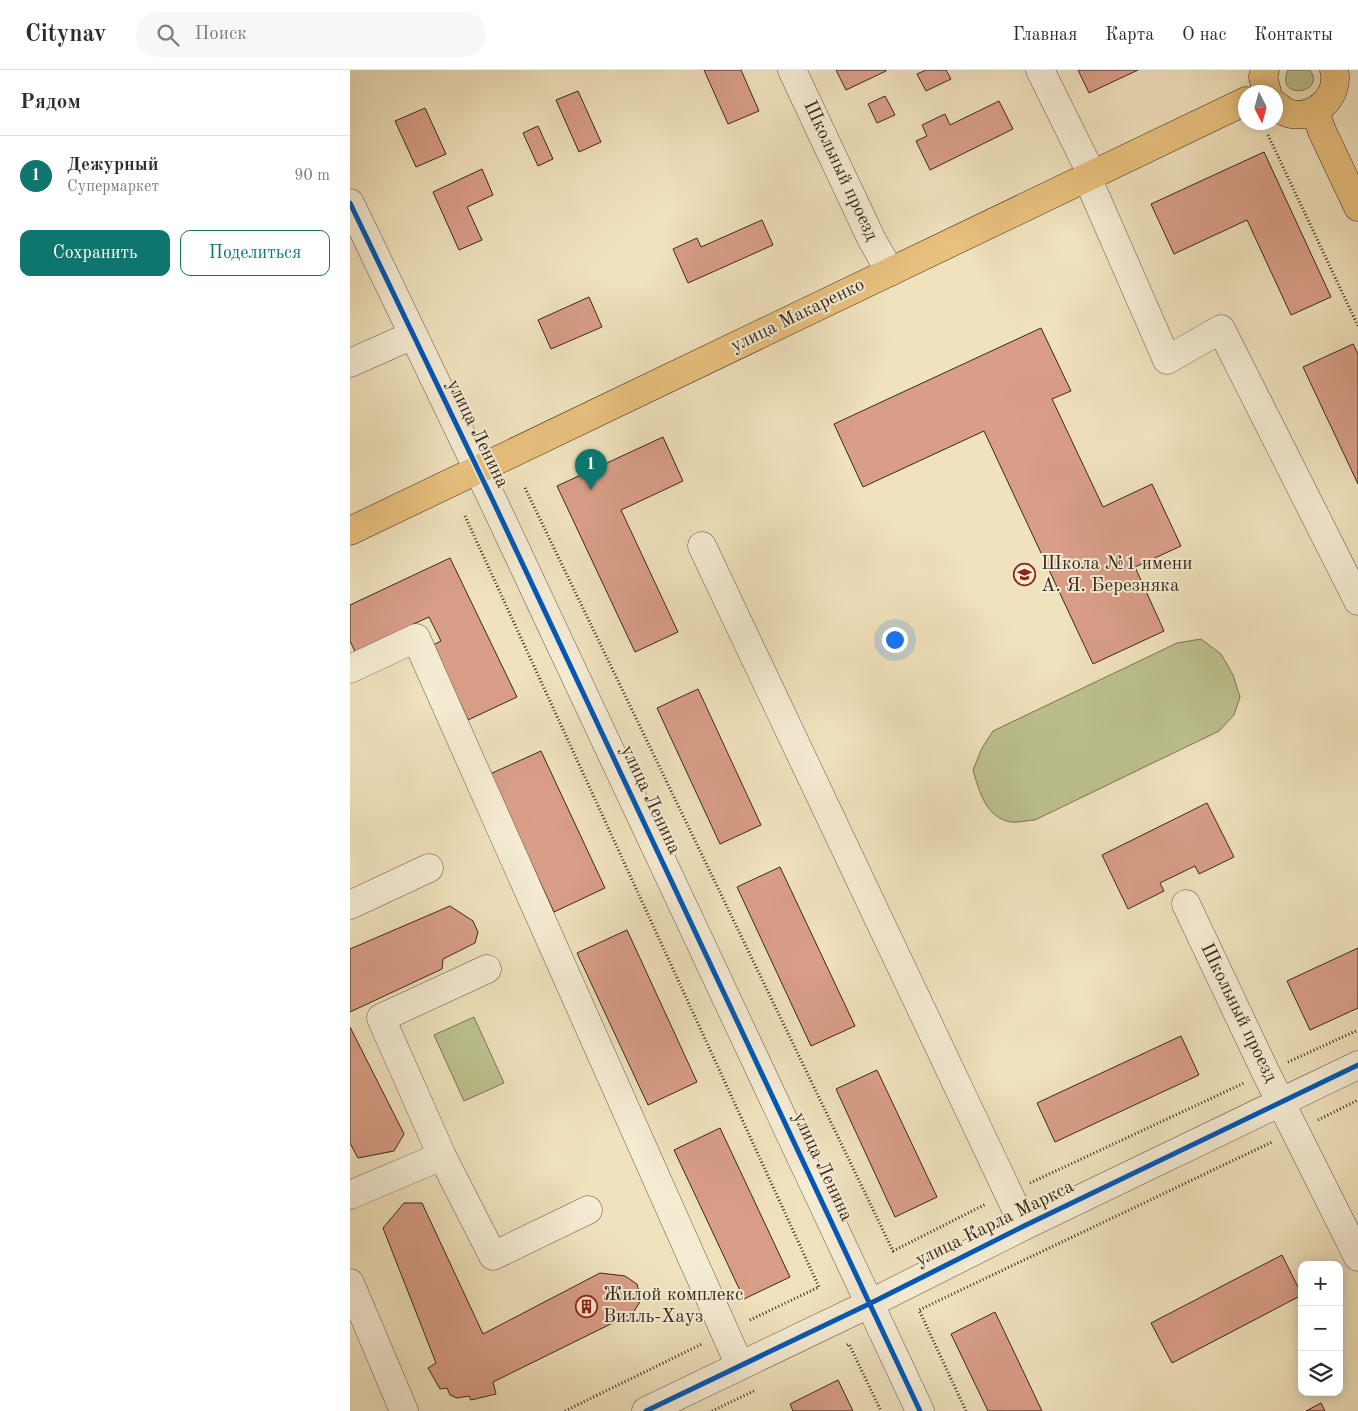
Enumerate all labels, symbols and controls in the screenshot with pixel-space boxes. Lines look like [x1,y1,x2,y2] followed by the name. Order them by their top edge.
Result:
[136,12,486,57] search box
[154,21,182,49] icon: search
[25,23,106,47] text: Citynav
[194,25,247,44] text: Поиск
[1013,26,1077,44] text: Главная
[1105,26,1154,44] text: Карта
[1182,26,1226,44] text: О нас
[1254,26,1333,44] text: Контакты
[1238,85,1283,130] north arrow
[20,92,81,113] text: Рядом
[799,98,881,244] street label: Школьный проезд
[67,156,159,175] text: Дежурный
[31,168,41,184] text: 1
[294,168,330,184] text: 90 m
[67,179,159,195] text: Супермаркет
[20,230,170,276] button: Сохранить
[180,230,330,276] button: Поделиться
[728,275,868,357] street label: улица Макаренко
[443,377,512,492] street label: улица Ленина
[575,449,607,490] pin: 1
[1041,555,1192,596] place label: Школа №1 имени А. Я. Березняка
[1013,563,1037,587] school or university icon: Школа №1 имени А. Я. Березняка
[882,627,908,653] your location
[616,743,684,858] street label: улица Ленина
[1196,941,1280,1086] street label: Школьный проезд
[788,1110,856,1225] street label: улица Ленина
[913,1177,1078,1271] street label: улица Карла Маркса
[1298,1261,1343,1396] map controls
[1298,1261,1343,1306] button: +
[603,1286,743,1327] place label: Жилой комплекс Вилль-Хауз
[575,1294,599,1318] building icon: Жилой комплекс Вилль-Хауз
[1298,1306,1343,1351] button: −
[1298,1351,1343,1396] button: layers

